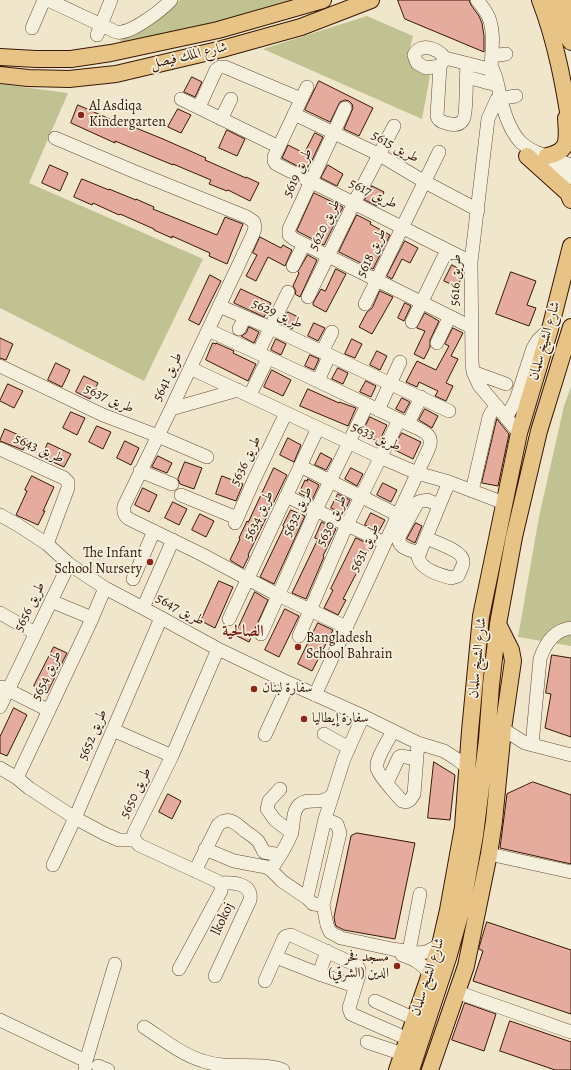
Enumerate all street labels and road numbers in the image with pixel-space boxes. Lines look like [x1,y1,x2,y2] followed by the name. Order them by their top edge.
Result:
[149,39,229,73] street label: شارع الملك فيصل
[368,127,422,167] street label: طريق 5615
[279,146,317,200] street label: طريق 5619
[346,175,400,213] street label: طريق 5617
[305,197,345,253] street label: طريق 5620
[353,226,391,280] street label: طريق 5618
[447,254,465,306] street label: طريق 5616
[249,295,305,333] street label: طريق 5629
[526,300,564,382] street label: شارع الشيخ سلمان
[149,350,187,404] street label: طريق 5641
[82,381,136,417] street label: طريق 5637
[349,419,403,455] street label: طريق 5633
[11,431,67,467] street label: طريق 5643
[227,433,265,489] street label: طريق 5636
[279,484,317,540] street label: طريق 5632
[240,488,278,544] street label: طريق 5634
[313,493,351,549] street label: طريق 5630
[347,521,383,575] street label: طريق 5631
[11,579,49,635] street label: طريق 5656
[153,590,207,630] street label: طريق 5647
[465,617,491,699] street label: شارع الشيخ سلمان
[28,648,66,704] street label: طريق 5654
[75,707,111,763] street label: طريق 5652
[117,765,155,821] street label: طريق 5650
[208,900,238,938] street label: lkokoj
[407,936,449,1018] street label: شارع الشيخ سلمان

